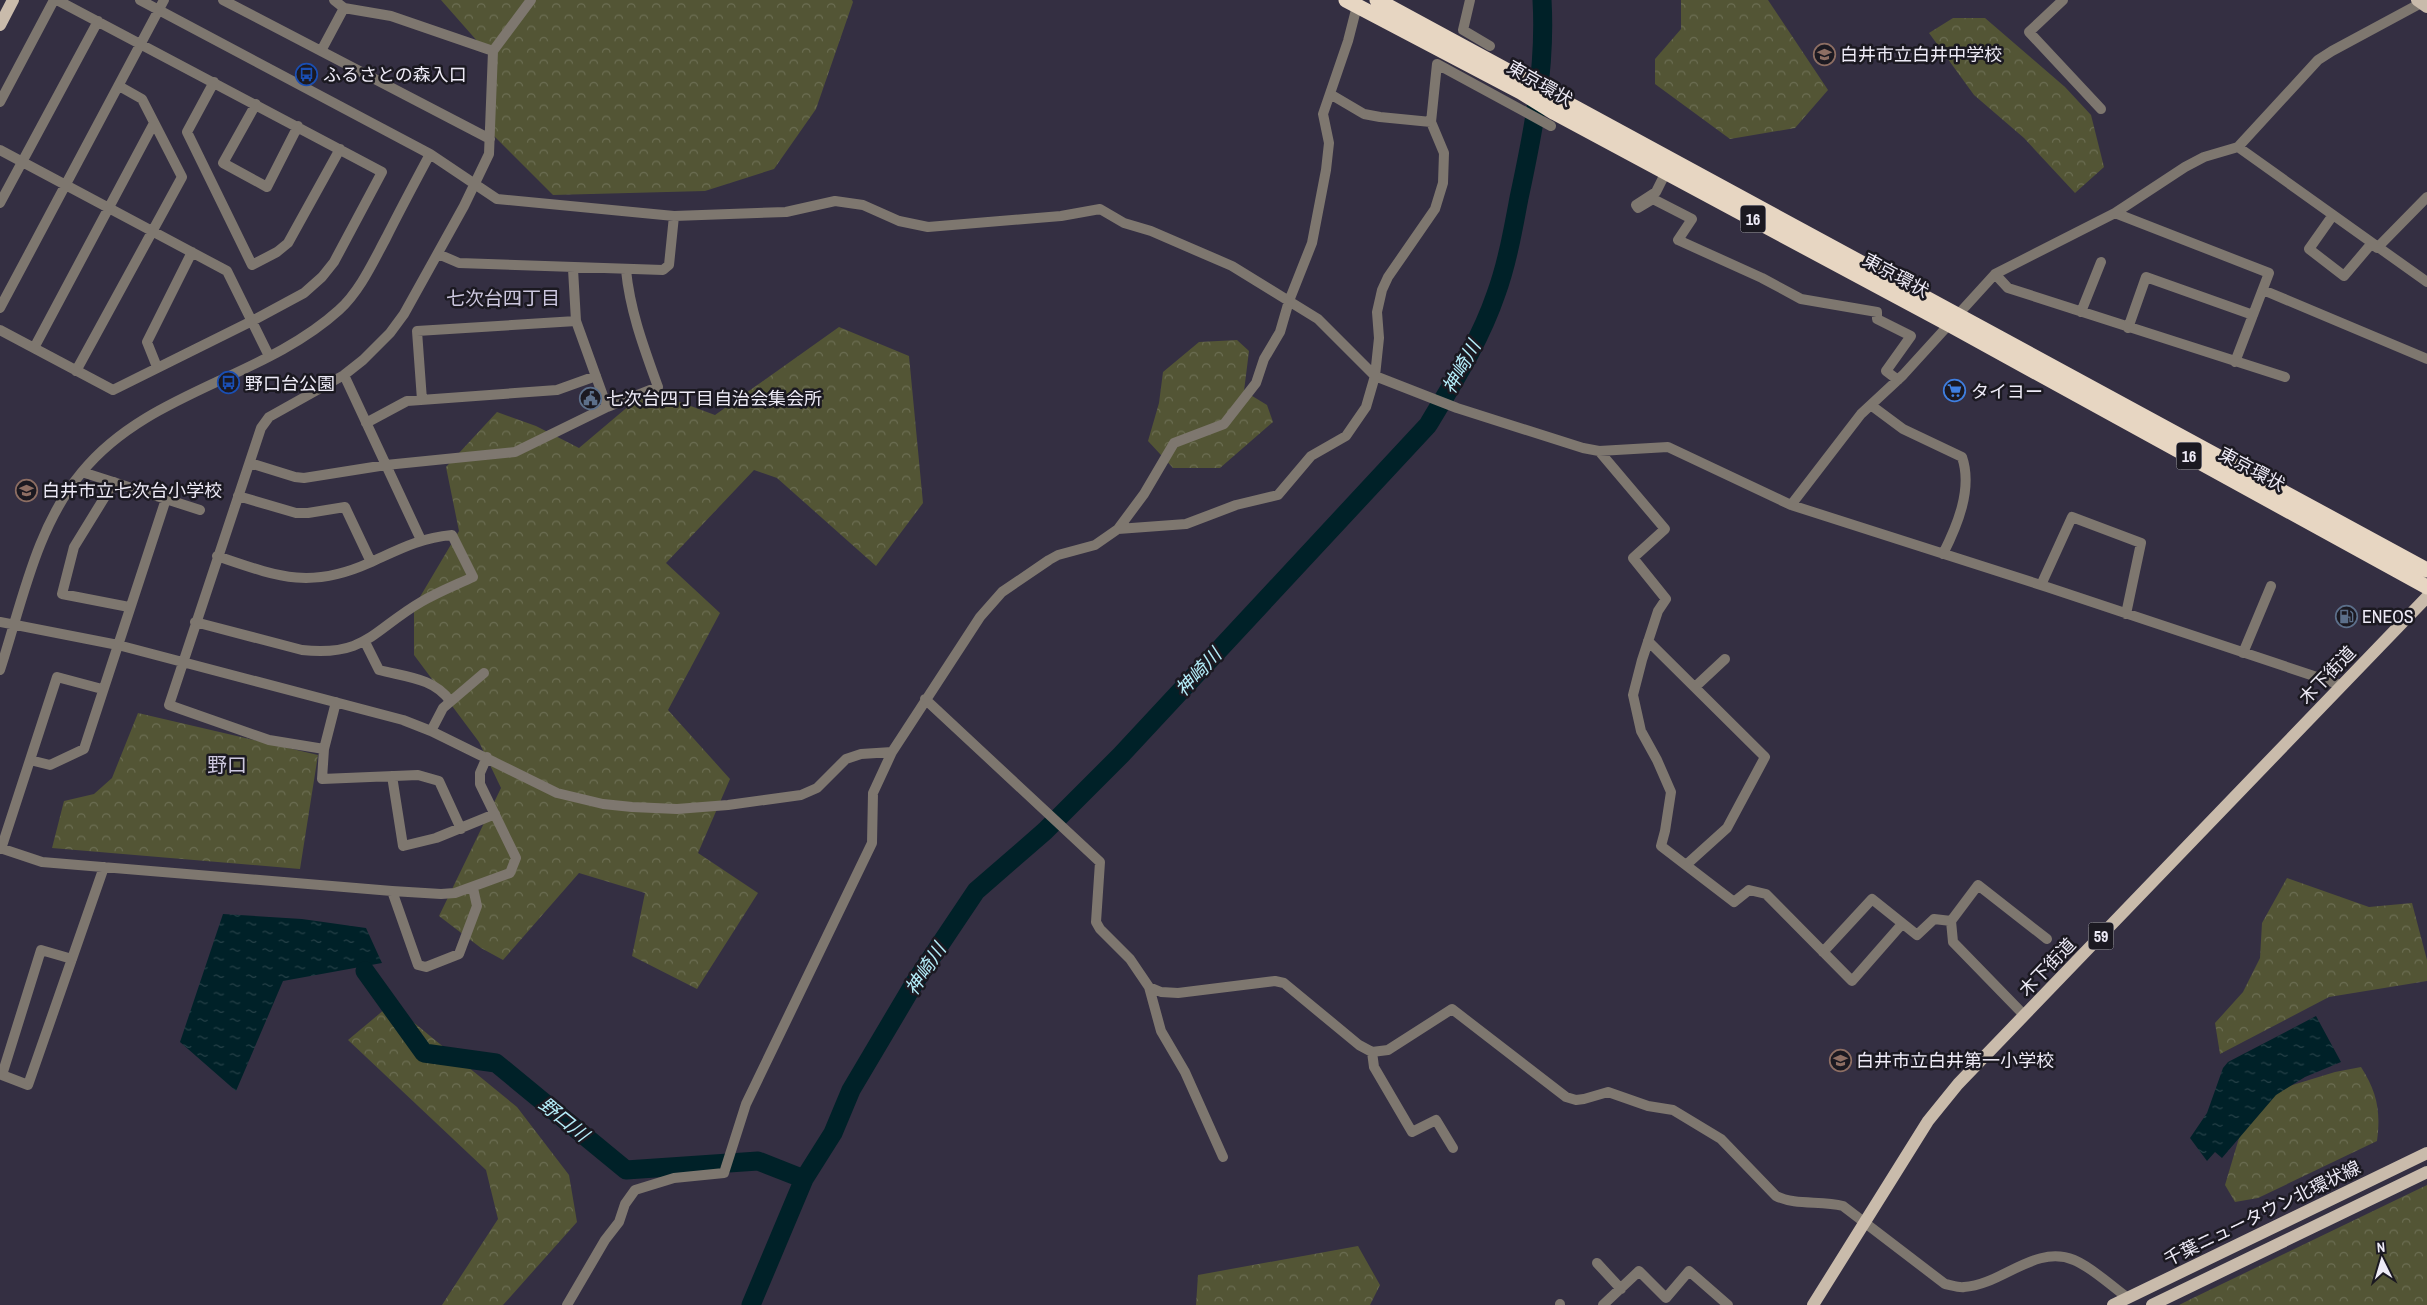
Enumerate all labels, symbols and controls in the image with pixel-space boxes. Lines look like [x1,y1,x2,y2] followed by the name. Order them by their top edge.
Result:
[1812,42,1836,66] school or university icon: 白井市立白井中学校
[1840,42,2002,67] place label: 白井市立白井中学校
[1503,54,1577,112] street label: 東京環状
[295,62,319,86] bus stop icon: ふるさとの森入口
[323,62,467,87] place label: ふるさとの森入口
[1740,205,1766,232] road number: 16
[1858,247,1934,303] street label: 東京環状
[446,285,560,311] district label: 七次台四丁目
[1436,334,1487,398] water label: 神崎川
[217,371,241,395] bus stop icon: 野口台公園
[245,371,335,396] place label: 野口台公園
[1943,379,1967,403] supermarket icon: タイヨー
[1971,379,2043,404] place label: タイヨー
[578,386,602,410] public building icon: 七次台四丁目自治会集会所
[606,386,822,411] place label: 七次台四丁目自治会集会所
[2214,441,2290,497] street label: 東京環状
[2176,442,2202,470] road number: 16
[14,478,38,502] school or university icon: 白井市立七次台小学校
[42,478,222,503] place label: 白井市立七次台小学校
[2334,604,2358,628] fuel station icon: ENEOS
[2362,604,2414,629] place label: ENEOS
[2293,640,2361,710] street label: 木下街道
[1169,641,1228,702] water label: 神崎川
[207,751,247,778] district label: 野口
[2088,922,2114,949] road number: 59
[2013,932,2081,1002] street label: 木下街道
[899,936,953,1000] water label: 神崎川
[1828,1048,1852,1072] school or university icon: 白井市立白井第一小学校
[1856,1048,2054,1073] place label: 白井市立白井第一小学校
[534,1091,596,1148] water label: 野口川
[2159,1154,2365,1272] street label: 千葉ニュータウン北環状線
[2357,1235,2407,1285] north arrow
[2376,1238,2386,1256] text: N

